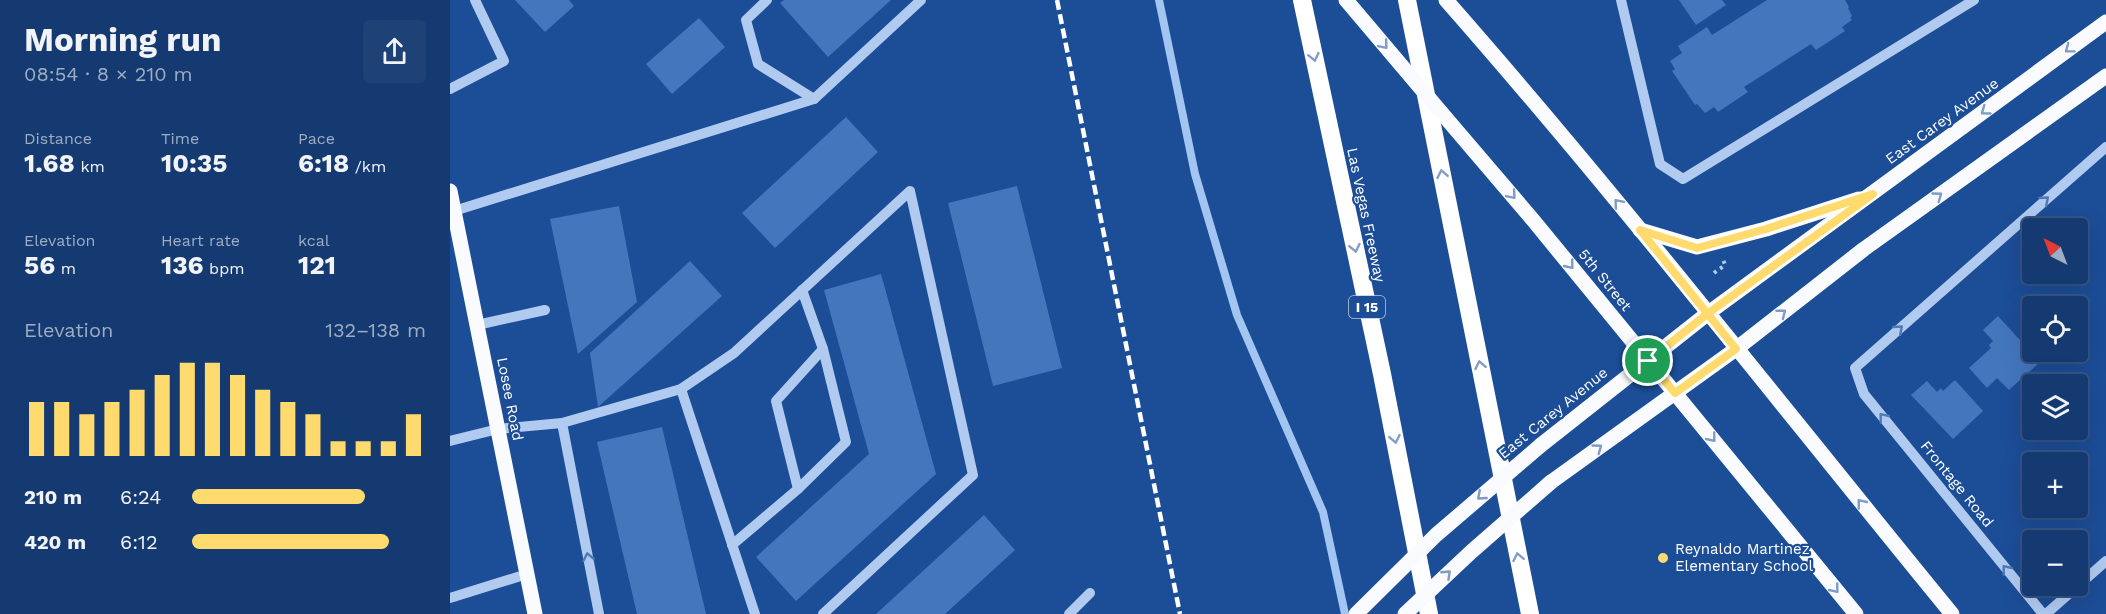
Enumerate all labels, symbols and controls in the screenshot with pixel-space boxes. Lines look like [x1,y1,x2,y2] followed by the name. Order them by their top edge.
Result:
[24,20,221,59] text: Morning run
[363,20,426,83] button: share
[1377,38,1388,48] one-way arrow
[2065,42,2076,53] one-way arrow
[1307,52,1320,62] one-way arrow
[24,62,193,86] text: 08:54 · 8 × 210 m
[1882,74,2002,168] street label: East Carey Avenue
[1981,104,1992,115] one-way arrow
[24,129,92,148] text: Distance
[161,129,199,148] text: Time
[298,129,335,148] text: Pace
[1343,146,1389,284] street label: Las Vegas Freeway
[24,148,75,178] text: 1.68
[161,148,227,178] text: 10:35
[298,148,349,178] text: 6:18
[75,157,105,176] text: km
[349,157,386,176] text: /km
[1436,170,1449,180] one-way arrow
[1505,188,1516,199] one-way arrow
[1932,192,1943,203] one-way arrow
[2039,197,2050,208] one-way arrow
[1614,199,1625,210] one-way arrow
[2022,218,2088,284] north arrow
[2022,218,2088,596] map controls
[24,231,95,250] text: Elevation
[161,231,240,250] text: Heart rate
[298,231,330,250] text: kcal
[1348,243,1361,253] one-way arrow
[1575,245,1636,315] street label: 5th Street
[24,250,55,280] text: 56
[161,250,204,280] text: 136
[298,250,336,280] text: 121
[1563,258,1574,269] one-way arrow
[55,259,76,278] text: m
[204,259,244,278] text: bpm
[1349,296,1385,318] road number: I 15
[2022,296,2088,362] button: locate
[1775,309,1786,320] one-way arrow
[24,318,113,342] text: Elevation
[325,318,426,342] text: 132–138 m
[1892,325,1903,336] one-way arrow
[1622,335,1673,386] pin
[1631,344,1664,377] icon: arrive
[493,356,527,442] street label: Losee Road
[1474,361,1487,371] one-way arrow
[1495,363,1611,463] street label: East Carey Avenue
[2022,374,2088,440] button: layers
[1880,413,1891,424] one-way arrow
[1704,431,1715,442] one-way arrow
[1388,434,1401,444] one-way arrow
[1917,437,1997,531] street label: Frontage Road
[1591,444,1602,455] one-way arrow
[2022,452,2088,518] button: +
[24,485,82,509] text: 210 m
[120,485,161,509] text: 6:24
[1477,489,1487,500] one-way arrow
[1858,499,1869,510] one-way arrow
[24,530,86,554] text: 420 m
[120,530,158,554] text: 6:12
[2022,530,2088,596] button: −
[1675,540,1814,575] place label: Reynaldo Martinez Elementary School
[1656,551,1670,565] marker: Reynaldo Martinez Elementary School
[582,552,595,562] one-way arrow
[1512,552,1525,562] one-way arrow
[2003,564,2014,575] one-way arrow
[1440,570,1451,581] one-way arrow
[1828,582,1839,593] one-way arrow

